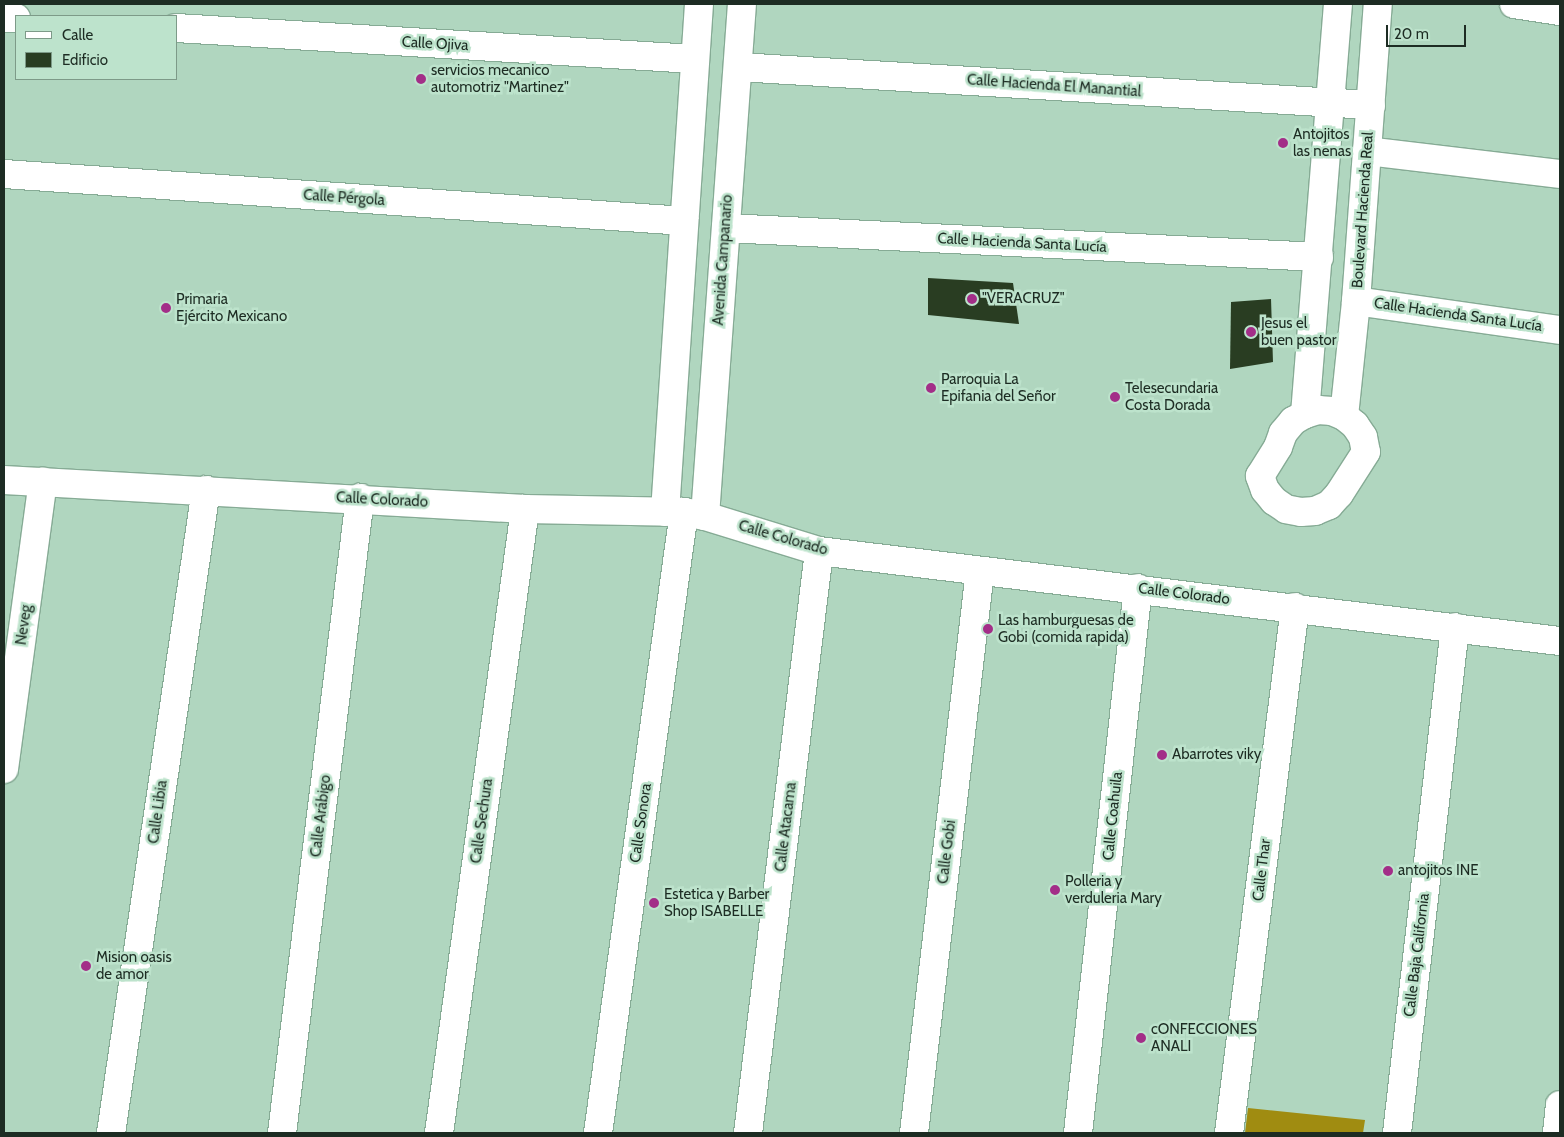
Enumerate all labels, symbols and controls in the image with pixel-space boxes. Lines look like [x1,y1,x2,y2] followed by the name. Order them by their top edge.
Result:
[15,15,178,80] legend
[1389,15,1469,47] scale bar
[1394,25,1429,43] text: 20 m
[62,26,93,44] text: Calle
[401,33,469,55] street label: Calle Ojiva
[62,51,108,69] text: Edificio
[431,61,569,96] place label: servicios mecanico automotriz "Martinez"
[966,71,1142,101] street label: Calle Hacienda El Manantial
[415,73,427,85] marker: servicios mecanico automotriz "Martinez"
[1293,125,1351,160] place label: Antojitos las nenas
[1349,131,1377,289] street label: Boulevard Hacienda Real
[1277,137,1289,149] marker: Antojitos las nenas
[303,186,385,210] street label: Calle Pérgola
[709,194,737,326] street label: Avenida Campanario
[937,230,1107,256] street label: Calle Hacienda Santa Lucía
[176,290,287,325] place label: Primaria Ejército Mexicano
[982,290,1065,308] place label: "VERACRUZ"
[966,293,978,305] marker: "VERACRUZ"
[1373,294,1543,336] street label: Calle Hacienda Santa Lucía
[160,302,172,314] marker: Primaria Ejército Mexicano
[1261,314,1336,349] place label: Jesus el buen pastor
[1245,326,1257,338] marker: Jesus el buen pastor
[941,370,1056,405] place label: Parroquia La Epifania del Señor
[1125,379,1218,414] place label: Telesecundaria Costa Dorada
[925,382,937,394] marker: Parroquia La Epifania del Señor
[1109,391,1121,403] marker: Telesecundaria Costa Dorada
[336,489,428,511] street label: Calle Colorado
[736,517,830,559] street label: Calle Colorado
[1137,579,1231,609] street label: Calle Colorado
[12,604,36,646] street label: Neveg
[998,611,1134,646] place label: Las hamburguesas de Gobi (comida rapida)
[982,623,994,635] marker: Las hamburguesas de Gobi (comida rapida)
[1172,746,1261,764] place label: Abarrotes viky
[1156,749,1168,761] marker: Abarrotes viky
[1099,771,1127,861] street label: Calle Coahuila
[307,774,335,858] street label: Calle Arábigo
[467,777,497,865] street label: Calle Sechura
[145,779,171,845] street label: Calle Libia
[772,781,800,873] street label: Calle Atacama
[627,782,655,864] street label: Calle Sonora
[934,819,960,885] street label: Calle Gobi
[1249,838,1275,902] street label: Calle Thar
[1398,862,1479,880] place label: antojitos INE
[1382,865,1394,877] marker: antojitos INE
[1065,872,1162,907] place label: Polleria y verduleria Mary
[1049,884,1061,896] marker: Polleria y verduleria Mary
[664,885,769,920] place label: Estetica y Barber Shop ISABELLE
[1401,892,1433,1018] street label: Calle Baja California
[648,897,660,909] marker: Estetica y Barber Shop ISABELLE
[96,948,172,983] place label: Mision oasis de amor
[80,960,92,972] marker: Mision oasis de amor
[1151,1020,1257,1055] place label: cONFECCIONES ANALI
[1135,1032,1147,1044] marker: cONFECCIONES ANALI

